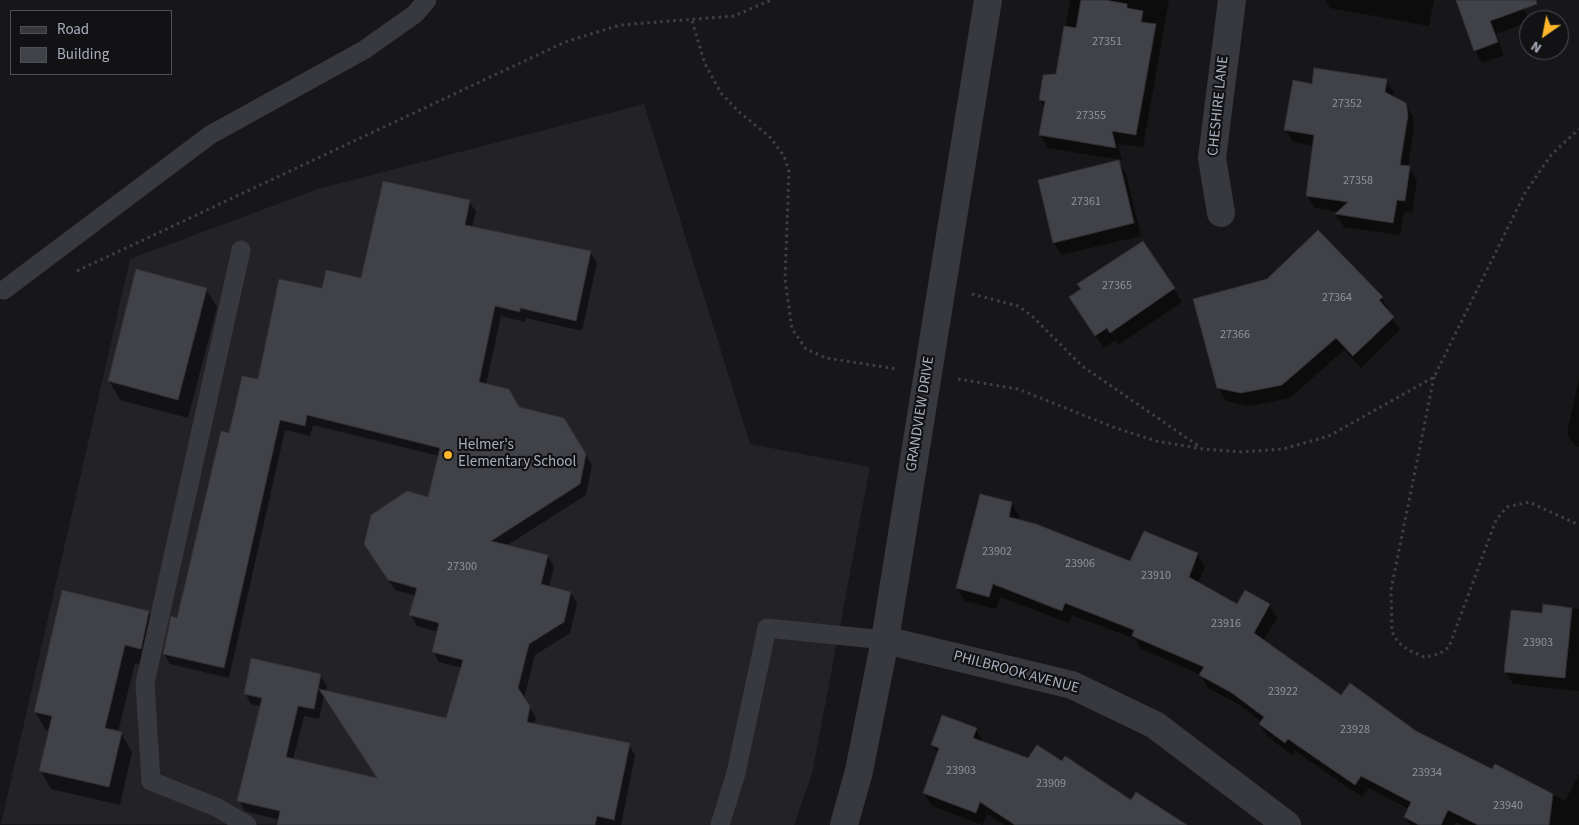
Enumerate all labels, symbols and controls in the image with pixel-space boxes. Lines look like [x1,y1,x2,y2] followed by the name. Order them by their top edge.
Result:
[10,10,172,75] legend
[1519,10,1569,60] north arrow
[57,19,89,40] text: Road
[1092,35,1122,49] house number: 27351
[1527,36,1546,58] text: N
[57,44,109,65] text: Building
[1205,55,1233,157] street label: CHESHIRE LANE
[1332,97,1362,111] house number: 27352
[1076,109,1106,123] house number: 27355
[1343,174,1373,188] house number: 27358
[1071,195,1101,209] house number: 27361
[1102,279,1132,293] house number: 27365
[1322,291,1352,305] house number: 27364
[1220,328,1250,342] house number: 27366
[903,355,939,473] street label: GRANDVIEW DRIVE
[458,437,576,472] place label: Helmer's Elementary School
[442,449,454,461] marker: Helmer's Elementary School
[982,545,1012,559] house number: 23902
[1065,557,1095,571] house number: 23906
[447,560,477,574] house number: 27300
[1141,569,1171,583] house number: 23910
[1211,617,1241,631] house number: 23916
[1523,636,1553,650] house number: 23903
[951,648,1081,698] street label: PHILBROOK AVENUE
[1268,685,1298,699] house number: 23922
[1340,723,1370,737] house number: 23928
[946,764,976,778] house number: 23903
[1412,766,1442,780] house number: 23934
[1036,777,1066,791] house number: 23909
[1493,799,1523,813] house number: 23940

